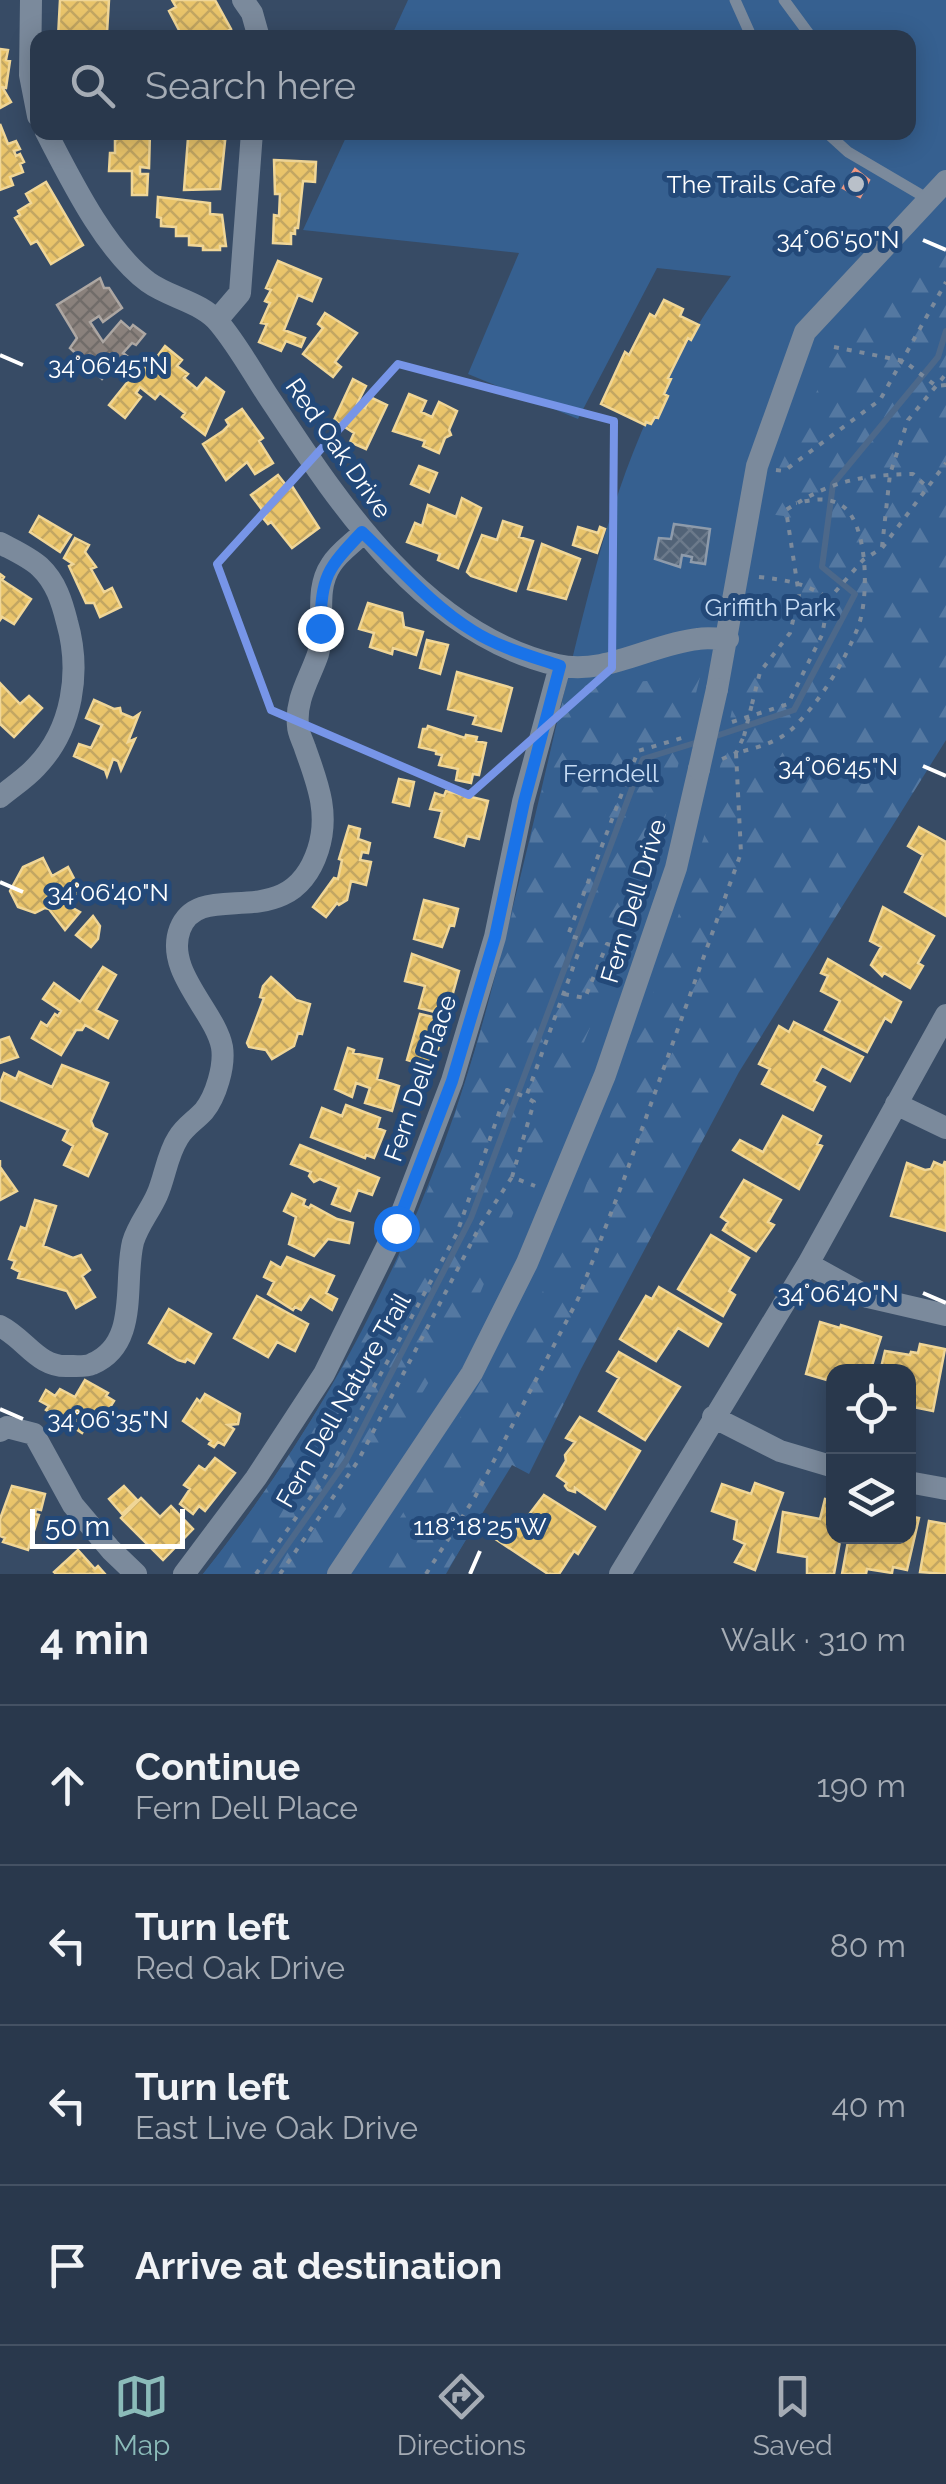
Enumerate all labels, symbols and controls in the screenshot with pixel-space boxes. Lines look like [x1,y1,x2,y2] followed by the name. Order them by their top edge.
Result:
[30,30,916,140] search box
[65,58,120,113] icon: search
[145,63,356,108] text: Search here
[667,169,836,199] place label: The Trails Cafe
[845,173,867,195] marker: The Trails Cafe
[776,224,900,254] text: 34°06'50"N
[48,350,168,380] text: 34°06'45"N
[280,372,398,524] street label: Red Oak Drive
[705,592,836,622] park label: Griffith Park
[298,606,344,652] route end
[778,751,898,781] text: 34°06'45"N
[563,758,659,788] park label: Ferndell
[594,815,672,987] street label: Fern Dell Drive
[47,877,169,907] text: 34°06'40"N
[377,991,463,1165] street label: Fern Dell Place
[374,1206,420,1252] route start
[777,1278,899,1308] text: 34°06'40"N
[269,1287,417,1512] street label: Fern Dell Nature Trail
[826,1364,916,1544] map controls
[826,1364,916,1454] button: locate
[47,1404,169,1434] text: 34°06'35"N
[826,1454,916,1544] button: layers
[30,1504,185,1548] scale bar
[45,1510,110,1543] text: 50 m
[413,1511,547,1541] text: 118°18'25"W
[40,1615,149,1664] text: 4 min
[721,1621,906,1658] text: Walk · 310 m
[135,1744,300,1789] text: Continue
[40,1758,95,1813] icon: ahead
[816,1767,906,1804] text: 190 m
[135,1789,358,1826] text: Fern Dell Place
[135,1904,290,1949] text: Turn left
[40,1918,95,1973] icon: left
[830,1927,906,1964] text: 80 m
[135,1949,345,1986] text: Red Oak Drive
[135,2064,290,2109] text: Turn left
[40,2078,95,2133] icon: left
[831,2087,906,2124] text: 40 m
[135,2109,418,2146] text: East Live Oak Drive
[40,2238,95,2293] icon: arrive
[135,2243,502,2288] text: Arrive at destination
[113,2369,170,2462] tab: Map
[397,2369,526,2462] tab: Directions
[753,2369,833,2462] tab: Saved

